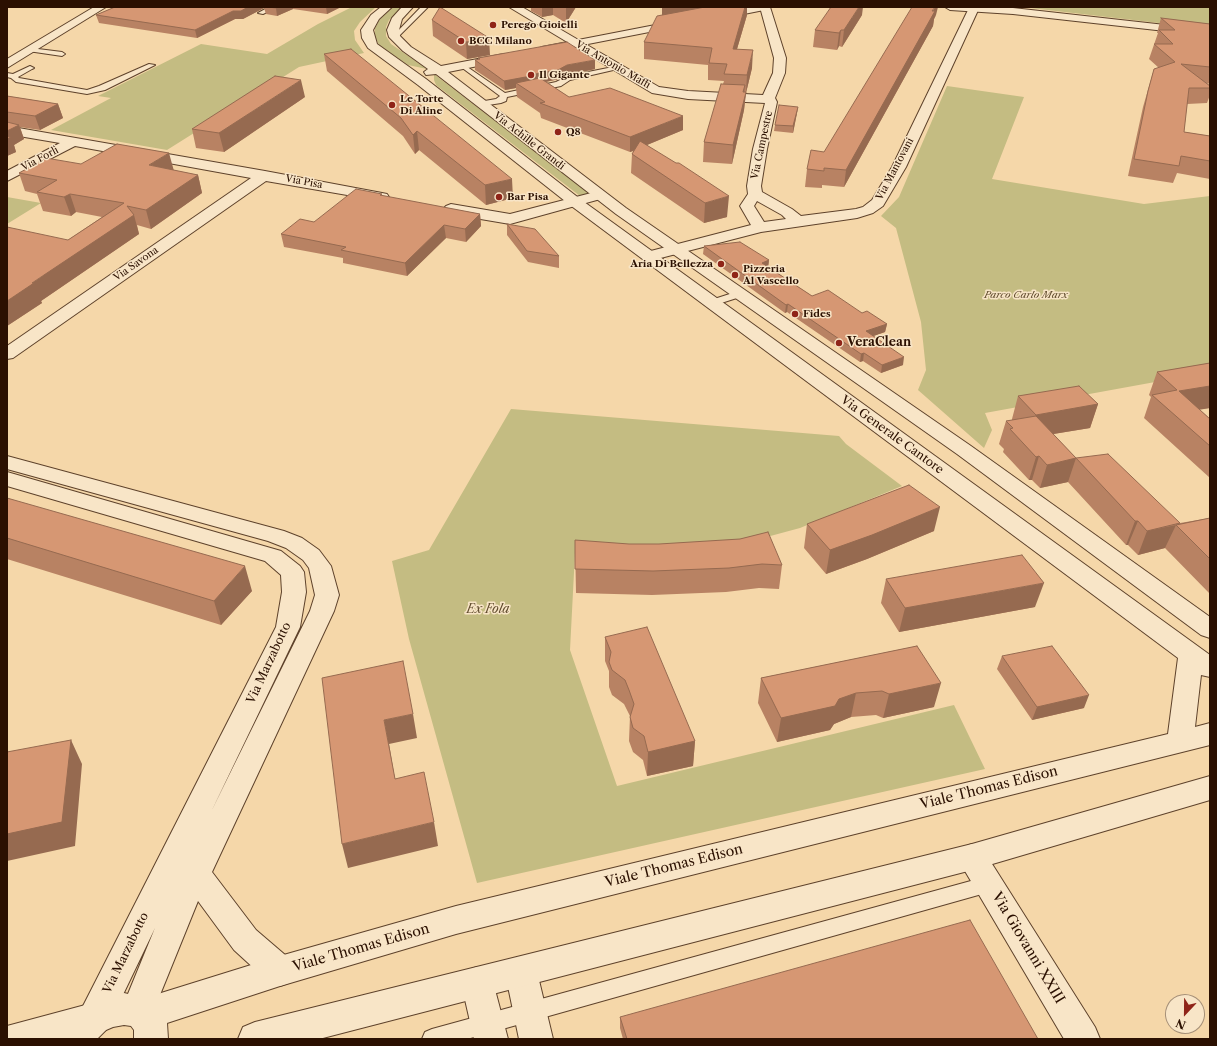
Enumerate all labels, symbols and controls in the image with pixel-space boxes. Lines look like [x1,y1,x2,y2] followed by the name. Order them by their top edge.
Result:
[501,19,577,31] place label: Perego Gioielli
[488,20,498,30] marker: Perego Gioielli
[469,35,532,47] place label: BCC Milano
[456,36,466,46] marker: BCC Milano
[573,39,653,91] street label: Via Antonio Maffi
[539,69,590,81] place label: Il Gigante
[526,70,536,80] marker: Il Gigante
[400,93,443,116] place label: Le Torte Di Aline
[387,100,397,110] marker: Le Torte Di Aline
[491,109,567,173] street label: Via Achille Grandi
[749,110,775,180] street label: Via Campestre
[566,126,581,138] place label: Q8
[553,127,563,137] marker: Q8
[874,136,916,202] street label: Via Mantovani
[19,144,61,174] street label: Via Forlì
[285,173,323,191] street label: Via Pisa
[507,191,548,203] place label: Bar Pisa
[494,192,504,202] marker: Bar Pisa
[111,244,161,284] street label: Via Savona
[630,258,713,270] place label: Aria Di Bellezza
[716,259,726,269] marker: Aria Di Bellezza
[743,263,799,286] place label: Pizzeria Al Vascello
[730,270,740,280] marker: Pizzeria Al Vascello
[984,289,1068,301] park label: Parco Carlo Marx
[803,308,831,320] place label: Fides
[790,309,800,319] marker: Fides
[847,336,911,350] place label: VeraClean
[834,338,844,348] marker: VeraClean
[838,393,946,477] street label: Via Generale Cantore
[467,603,509,617] park label: Ex Fola
[244,620,294,706] street label: Via Marzabotto
[918,763,1060,813] street label: Viale Thomas Edison
[603,841,745,891] street label: Viale Thomas Edison
[988,889,1068,1007] street label: Via Giovanni XXIII
[100,910,152,996] street label: Via Marzabotto
[291,920,431,976] street label: Viale Thomas Edison
[1165,994,1205,1034] north arrow
[1174,1016,1188,1032] text: N

